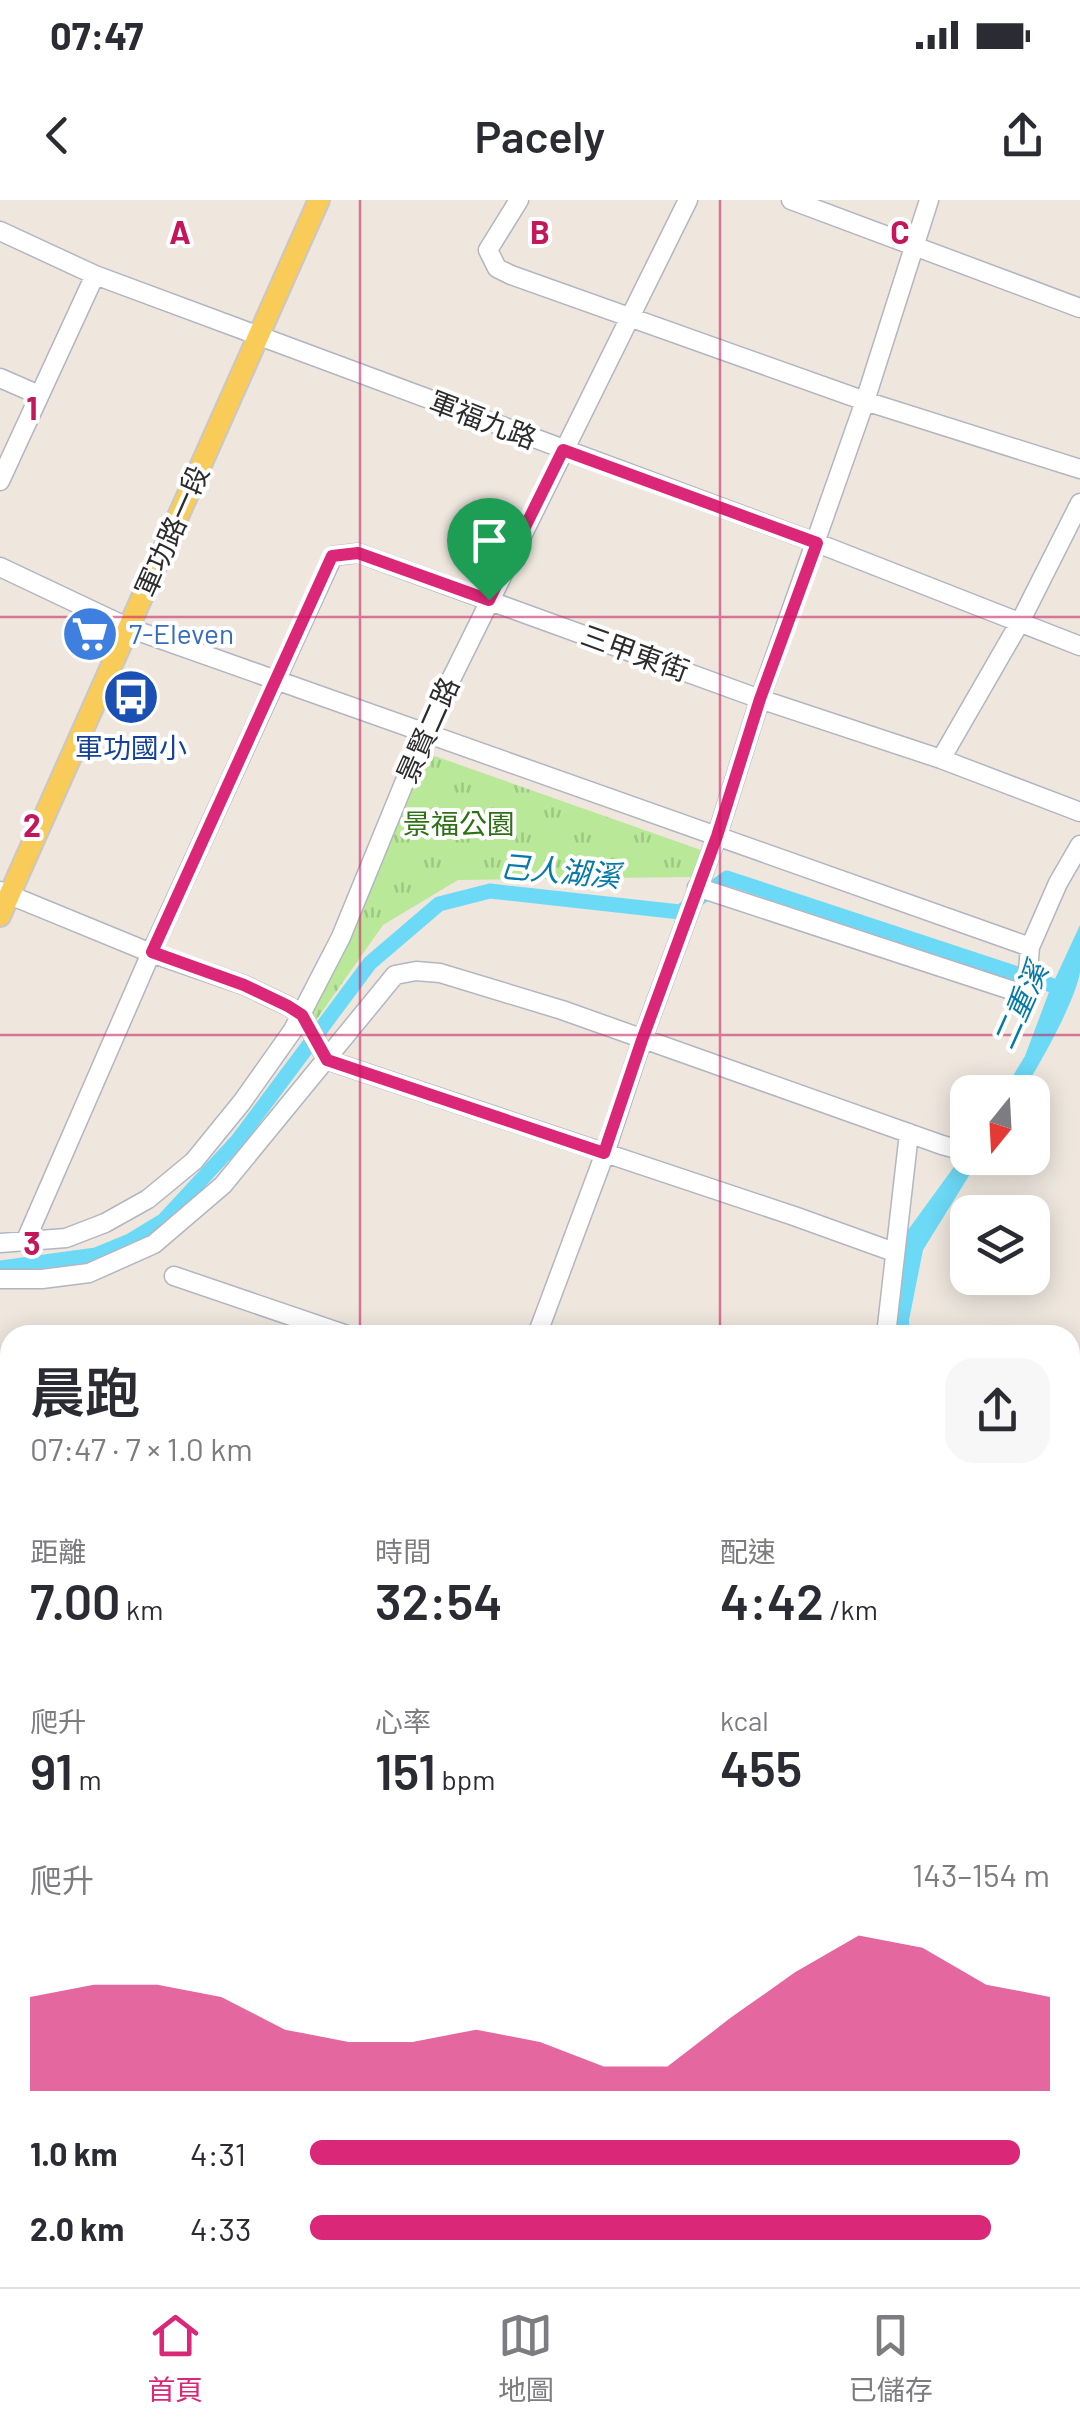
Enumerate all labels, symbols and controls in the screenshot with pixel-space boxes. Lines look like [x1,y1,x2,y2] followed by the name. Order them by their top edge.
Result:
[50,12,143,58] text: 07:47
[30,108,85,163] icon: back
[475,108,605,162] text: Pacely
[995,108,1050,163] icon: share
[169,212,191,250] text: A
[530,212,550,250] text: B
[890,212,910,250] text: C
[425,383,542,455] street label: 軍福九路
[26,388,38,426] text: 1
[127,460,215,601] street label: 軍功路一段
[447,498,532,601] pin
[462,513,517,568] icon: arrive
[60,604,120,664] supermarket icon: 7-Eleven
[129,616,234,650] place label: 7-Eleven
[577,617,694,687] street label: 三甲東街
[101,667,161,727] bus stop icon: 軍功國小
[389,672,465,788] street label: 景賢二路
[75,730,187,764] place label: 軍功國小
[23,805,41,843] text: 2
[403,806,515,840] park label: 景福公園
[499,847,625,894] water label: 己人湖溪
[984,953,1056,1054] water label: 二重溪
[950,1075,1050,1175] north arrow
[950,1075,1050,1295] map controls
[950,1195,1050,1295] button: layers
[23,1223,41,1261] text: 3
[30,1358,140,1424] text: 晨跑
[945,1358,1050,1463] button: share
[30,1429,253,1467] text: 07:47 · 7 × 1.0 km
[30,1534,86,1568] text: 距離
[375,1534,431,1568] text: 時間
[720,1534,776,1568] text: 配速
[30,1570,121,1630] text: 7.00
[375,1570,503,1630] text: 32:54
[720,1570,824,1630] text: 4:42
[121,1592,163,1626] text: km
[824,1592,878,1626] text: /km
[720,1703,769,1737] text: kcal
[30,1704,86,1738] text: 爬升
[375,1704,431,1738] text: 心率
[720,1737,802,1797] text: 455
[30,1740,73,1800] text: 91
[375,1740,436,1800] text: 151
[73,1762,102,1796] text: m
[436,1762,495,1796] text: bpm
[912,1855,1050,1893] text: 143–154 m
[30,1860,94,1898] text: 爬升
[30,2134,118,2172] text: 1.0 km
[190,2134,246,2172] text: 4:31
[30,2209,124,2247] text: 2.0 km
[190,2209,251,2247] text: 4:33
[147,2308,203,2408] tab: 首頁
[498,2308,554,2408] tab: 地圖
[849,2308,933,2408] tab: 已儲存

